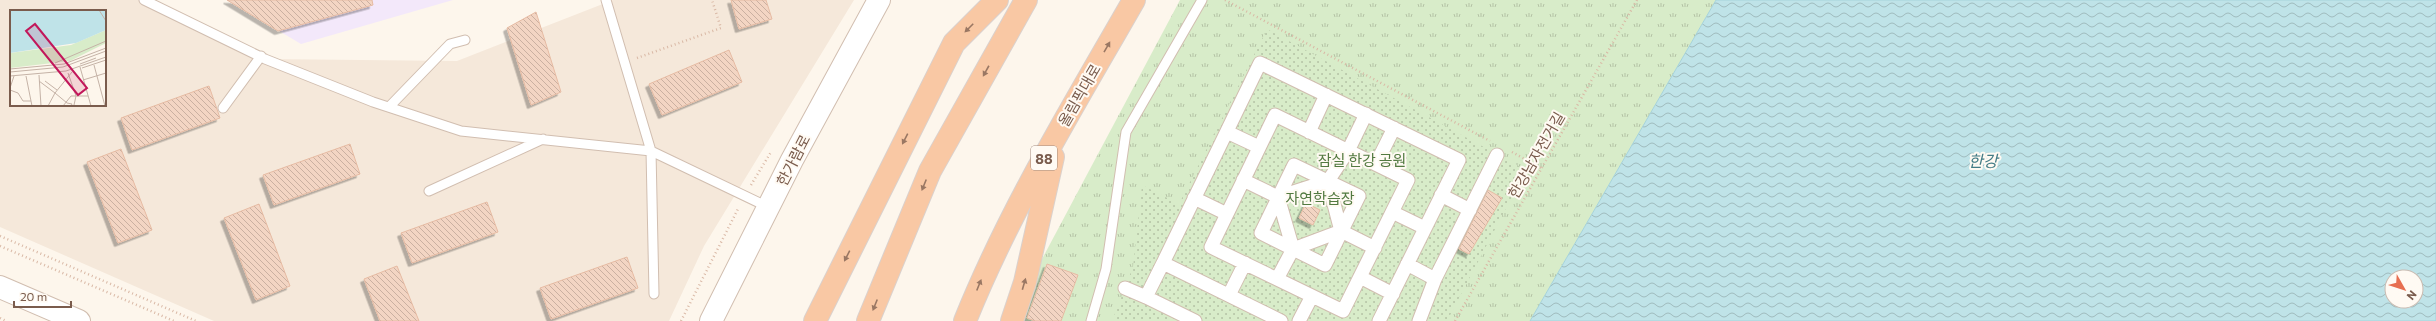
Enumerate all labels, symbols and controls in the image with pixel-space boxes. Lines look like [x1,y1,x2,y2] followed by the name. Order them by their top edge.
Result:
[10,10,106,106] inset map
[964,23,974,32] one-way arrow
[1103,41,1110,53] one-way arrow
[1054,61,1104,129] street label: 올림픽대로
[983,65,989,77] one-way arrow
[1504,109,1568,201] street label: 한강남자전거길
[772,131,814,189] street label: 한가람로
[902,134,908,145] one-way arrow
[1031,146,1057,170] road number: 88
[1318,151,1406,169] park label: 잠실 한강 공원
[1968,151,2000,170] water label: 한강
[921,179,927,190] one-way arrow
[1285,189,1355,207] park label: 자연학습장
[844,250,850,261] one-way arrow
[2384,269,2424,309] north arrow
[977,278,983,290] one-way arrow
[1021,278,1027,290] one-way arrow
[14,283,71,309] scale bar
[2405,288,2420,303] text: N
[20,289,47,303] text: 20 m
[871,300,877,312] one-way arrow

